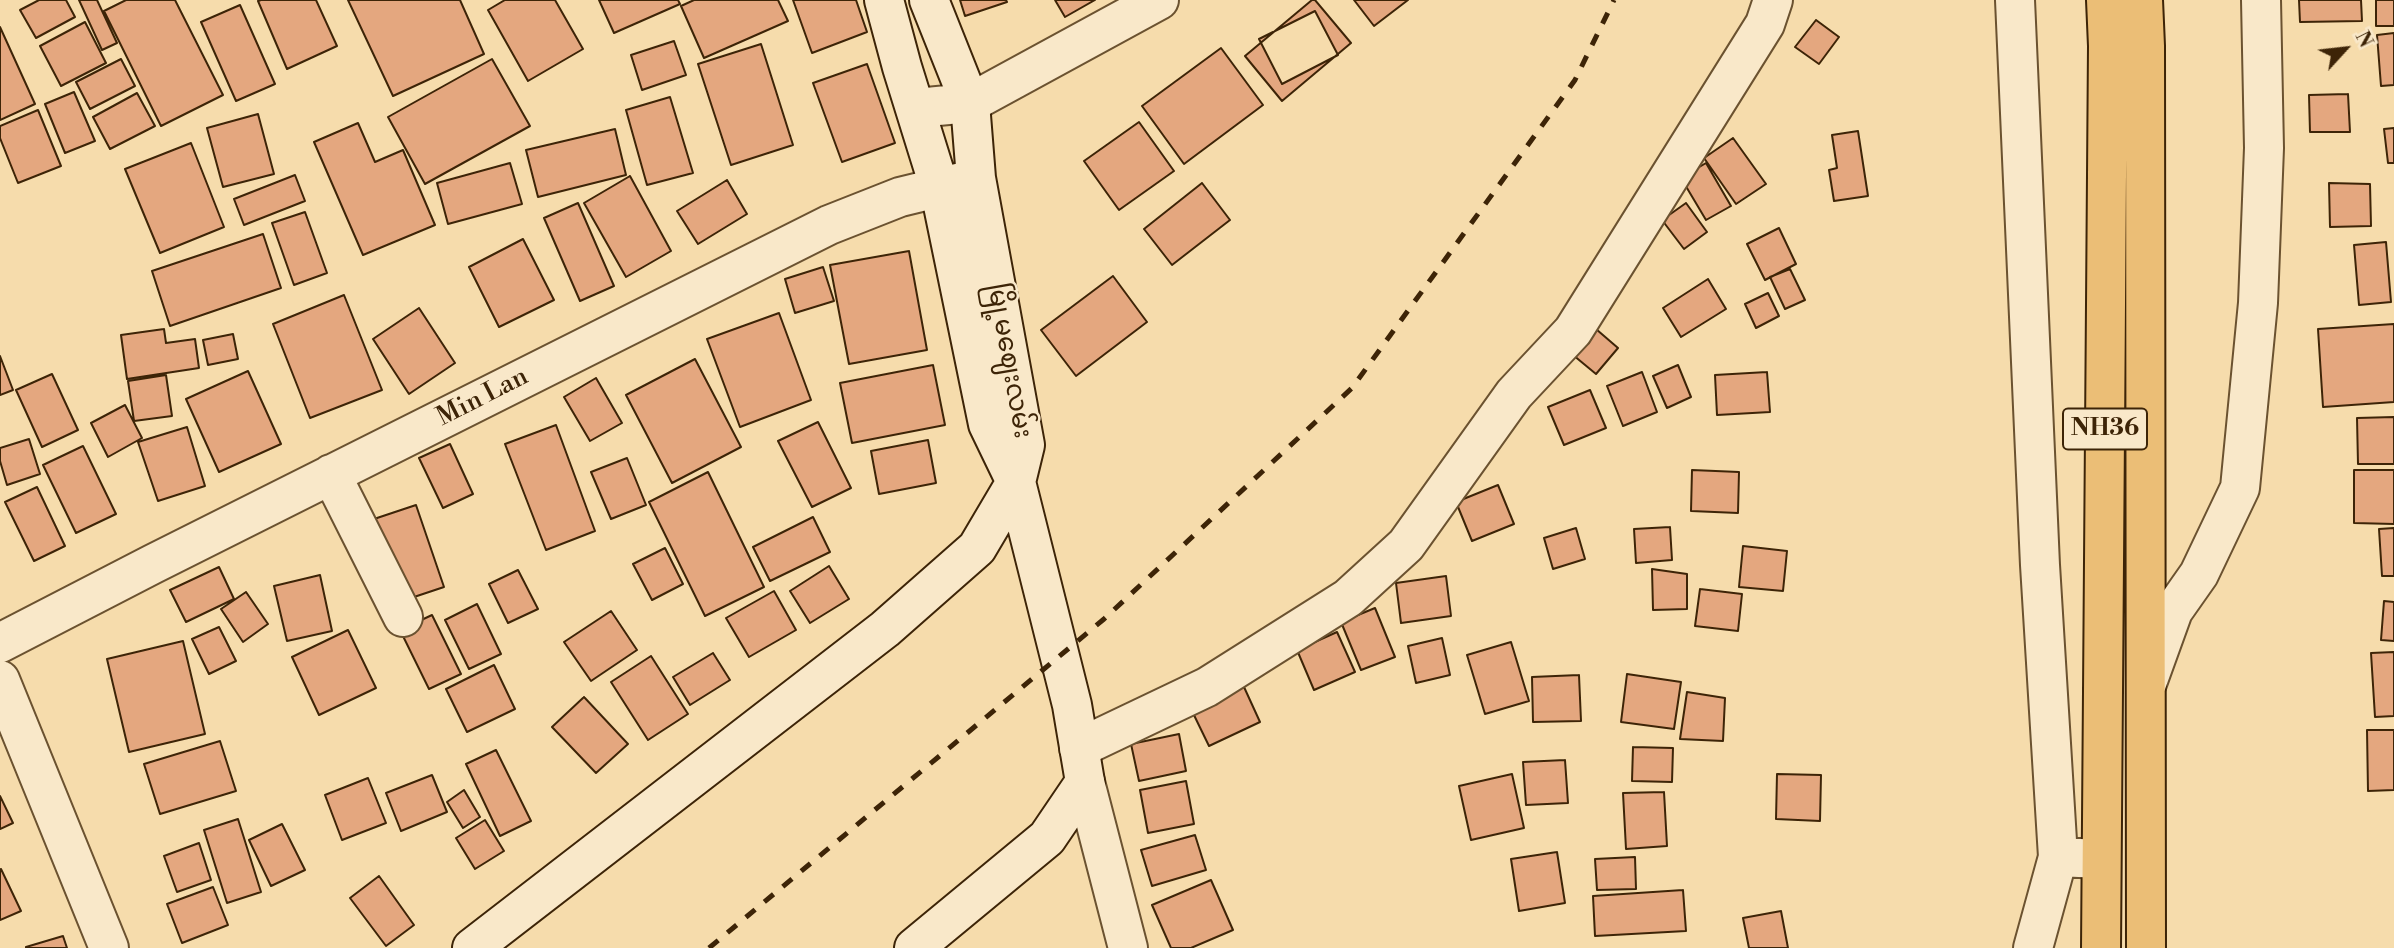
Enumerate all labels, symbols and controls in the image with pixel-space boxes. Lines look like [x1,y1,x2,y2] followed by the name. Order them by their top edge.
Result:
[2310,14,2380,84] north arrow
[2350,27,2378,52] text: N
[979,281,1037,441] street label: မြို့မဈေးလမ်း
[432,362,534,434] street label: Min Lan
[2063,408,2147,449] road number: NH36

